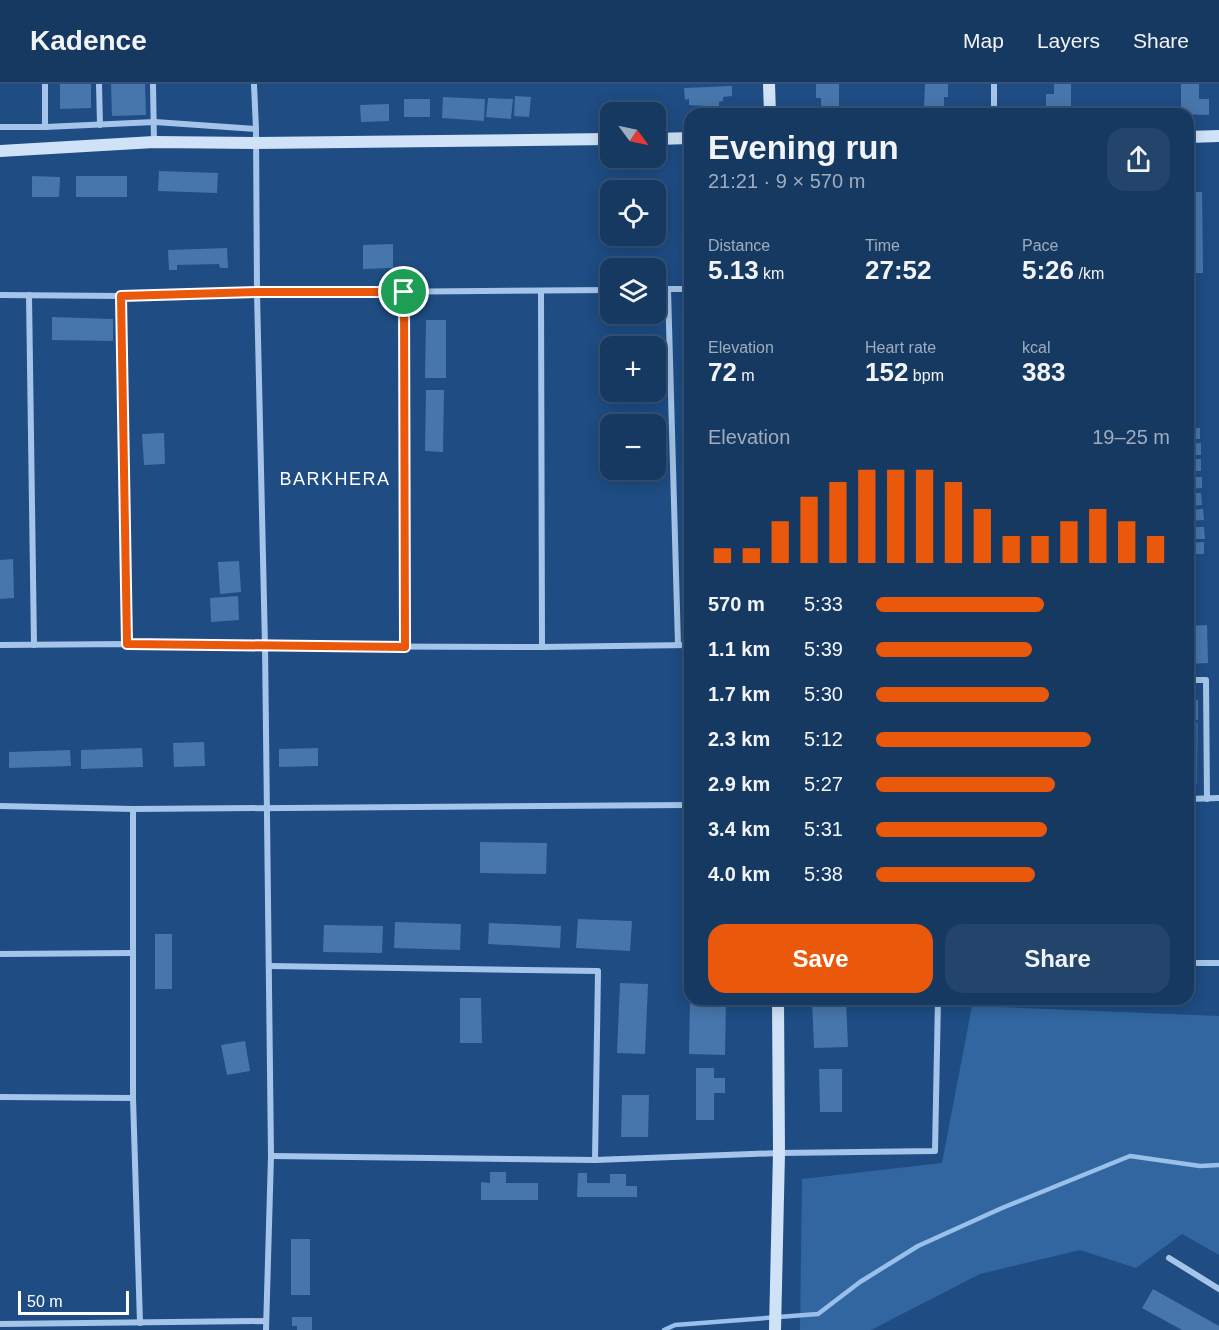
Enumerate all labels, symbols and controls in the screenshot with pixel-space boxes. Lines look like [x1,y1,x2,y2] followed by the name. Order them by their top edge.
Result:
[30,25,147,56] text: Kadence
[963,29,1004,52] text: Map
[1037,29,1100,52] text: Layers
[1133,29,1189,52] text: Share
[600,102,666,168] north arrow
[600,102,666,480] map controls
[1107,128,1170,191] button: share
[708,129,899,166] text: Evening run
[708,170,865,192] text: 21:21 · 9 × 570 m
[600,180,666,246] button: locate
[708,237,770,254] text: Distance
[865,237,900,254] text: Time
[1022,237,1058,254] text: Pace
[708,255,759,285] text: 5.13
[865,255,932,285] text: 27:52
[1022,255,1074,285] text: 5:26
[600,258,666,324] button: layers
[759,265,784,282] text: km
[1074,265,1104,282] text: /km
[378,266,429,317] pin
[387,275,420,308] icon: arrive
[600,336,666,402] button: +
[708,339,774,356] text: Elevation
[865,339,936,356] text: Heart rate
[1022,339,1050,356] text: kcal
[708,357,737,387] text: 72
[865,357,908,387] text: 152
[1022,357,1065,387] text: 383
[737,367,755,384] text: m
[908,367,944,384] text: bpm
[600,414,666,480] button: −
[708,426,790,448] text: Elevation
[1092,426,1170,448] text: 19–25 m
[279,469,391,489] district label: BARKHERA
[708,593,765,615] text: 570 m
[804,593,843,615] text: 5:33
[708,638,770,660] text: 1.1 km
[804,638,843,660] text: 5:39
[708,683,770,705] text: 1.7 km
[804,683,843,705] text: 5:30
[708,728,770,750] text: 2.3 km
[804,728,843,750] text: 5:12
[708,773,770,795] text: 2.9 km
[804,773,843,795] text: 5:27
[708,818,770,840] text: 3.4 km
[804,818,843,840] text: 5:31
[708,863,770,885] text: 4.0 km
[804,863,843,885] text: 5:38
[708,924,933,993] button: Save
[945,924,1170,993] button: Share
[18,1288,129,1316] scale bar
[27,1293,63,1310] text: 50 m

